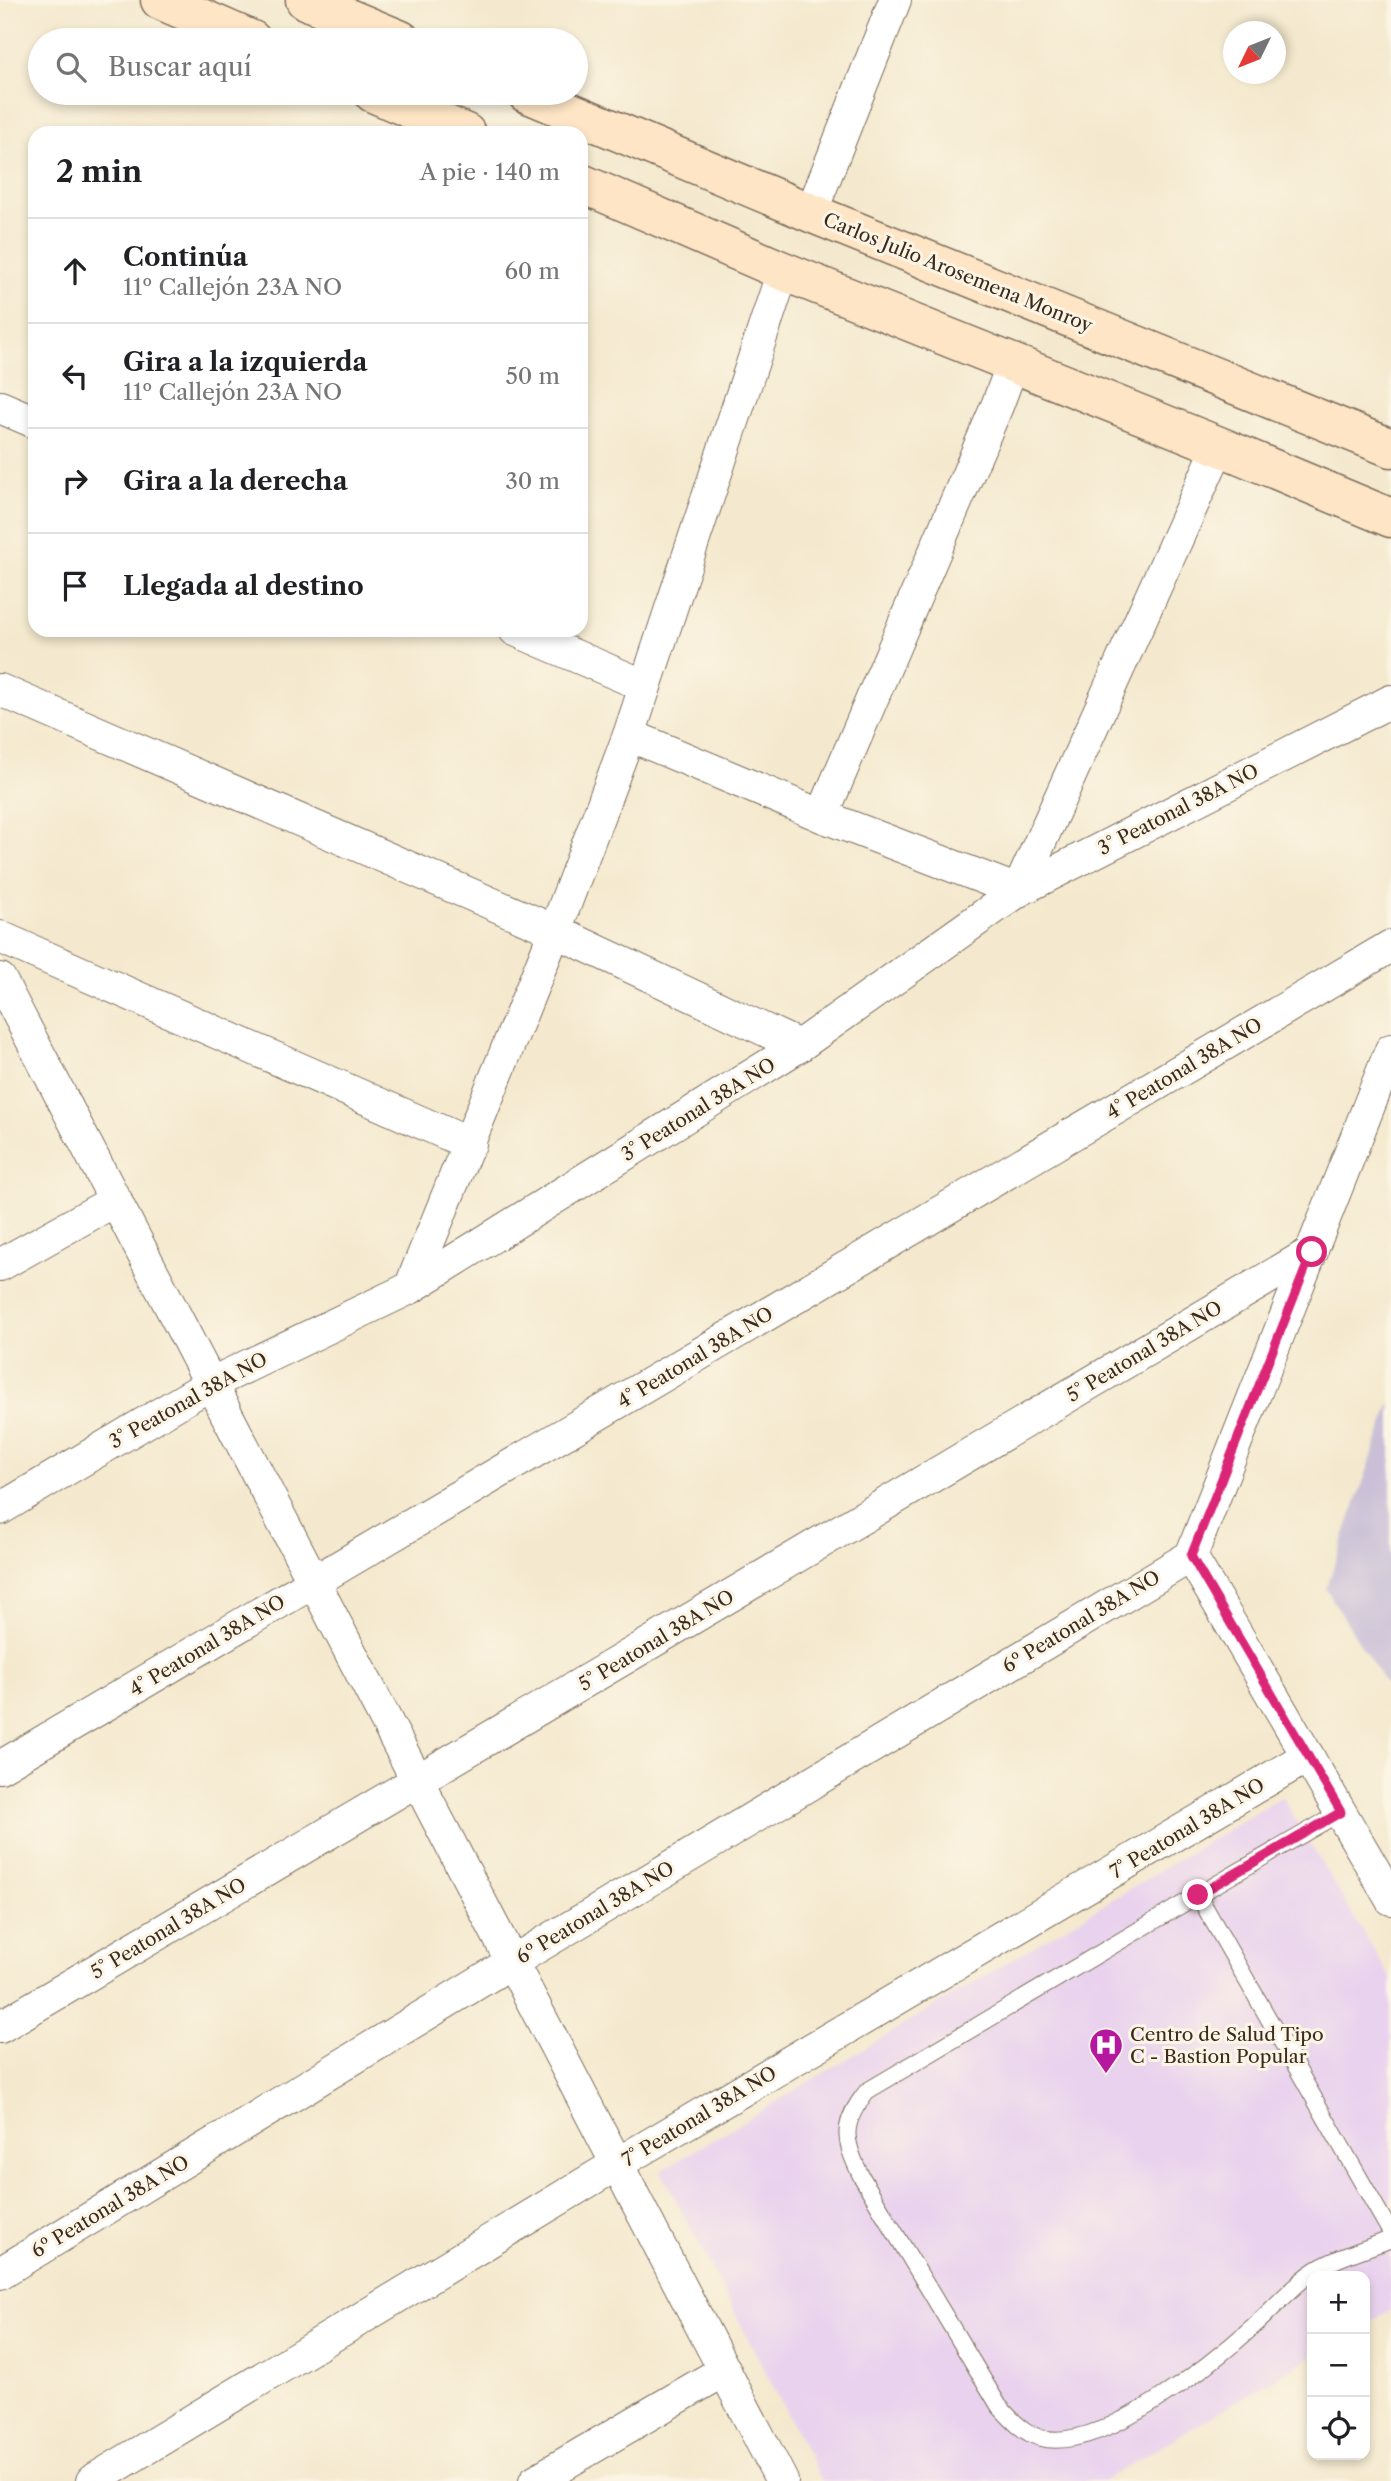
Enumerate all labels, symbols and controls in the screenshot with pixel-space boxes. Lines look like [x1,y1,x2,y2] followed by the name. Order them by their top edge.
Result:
[1223,21,1286,84] north arrow
[28,28,588,105] search box
[52,48,90,86] icon: search
[108,51,252,83] text: Buscar aquí
[56,153,142,190] text: 2 min
[420,158,560,186] text: A pie · 140 m
[820,208,1096,337] street label: Carlos Julio Arosemena Monroy
[123,241,248,273] text: Continúa
[56,252,94,290] icon: ahead
[504,257,560,285] text: 60 m
[123,273,342,301] text: 11º Callejón 23A NO
[123,346,368,378] text: Gira a la izquierda
[56,357,94,395] icon: left
[505,362,560,390] text: 50 m
[123,378,342,406] text: 11º Callejón 23A NO
[56,462,94,500] icon: right
[123,465,348,497] text: Gira a la derecha
[505,467,560,495] text: 30 m
[56,567,94,605] icon: arrive
[123,570,364,602] text: Llegada al destino
[1094,759,1262,860] street label: 3° Peatonal 38A NO
[1102,1013,1266,1124] street label: 4° Peatonal 38A NO
[617,1053,779,1166] street label: 3° Peatonal 38A NO
[1296,1236,1327,1267] route start
[1063,1296,1226,1407] street label: 5° Peatonal 38A NO
[613,1302,777,1413] street label: 4° Peatonal 38A NO
[105,1347,271,1453] street label: 3° Peatonal 38A NO
[998,1565,1164,1678] street label: 6º Peatonal 38A NO
[575,1585,738,1696] street label: 5° Peatonal 38A NO
[125,1590,289,1701] street label: 4° Peatonal 38A NO
[1106,1773,1269,1884] street label: 7° Peatonal 38A NO
[512,1856,678,1969] street label: 6º Peatonal 38A NO
[87,1873,250,1984] street label: 5° Peatonal 38A NO
[1182,1879,1213,1910] route end
[1130,2023,1324,2068] place label: Centro de Salud Tipo C - Bastion Popular
[1087,2026,1125,2075] hospital icon: Centro de Salud Tipo C - Bastion Popular
[618,2061,781,2172] street label: 7° Peatonal 38A NO
[27,2150,193,2263] street label: 6º Peatonal 38A NO
[1307,2271,1370,2460] map controls
[1307,2271,1370,2334] button: +
[1307,2334,1370,2397] button: −
[1307,2397,1370,2460] button: locate

